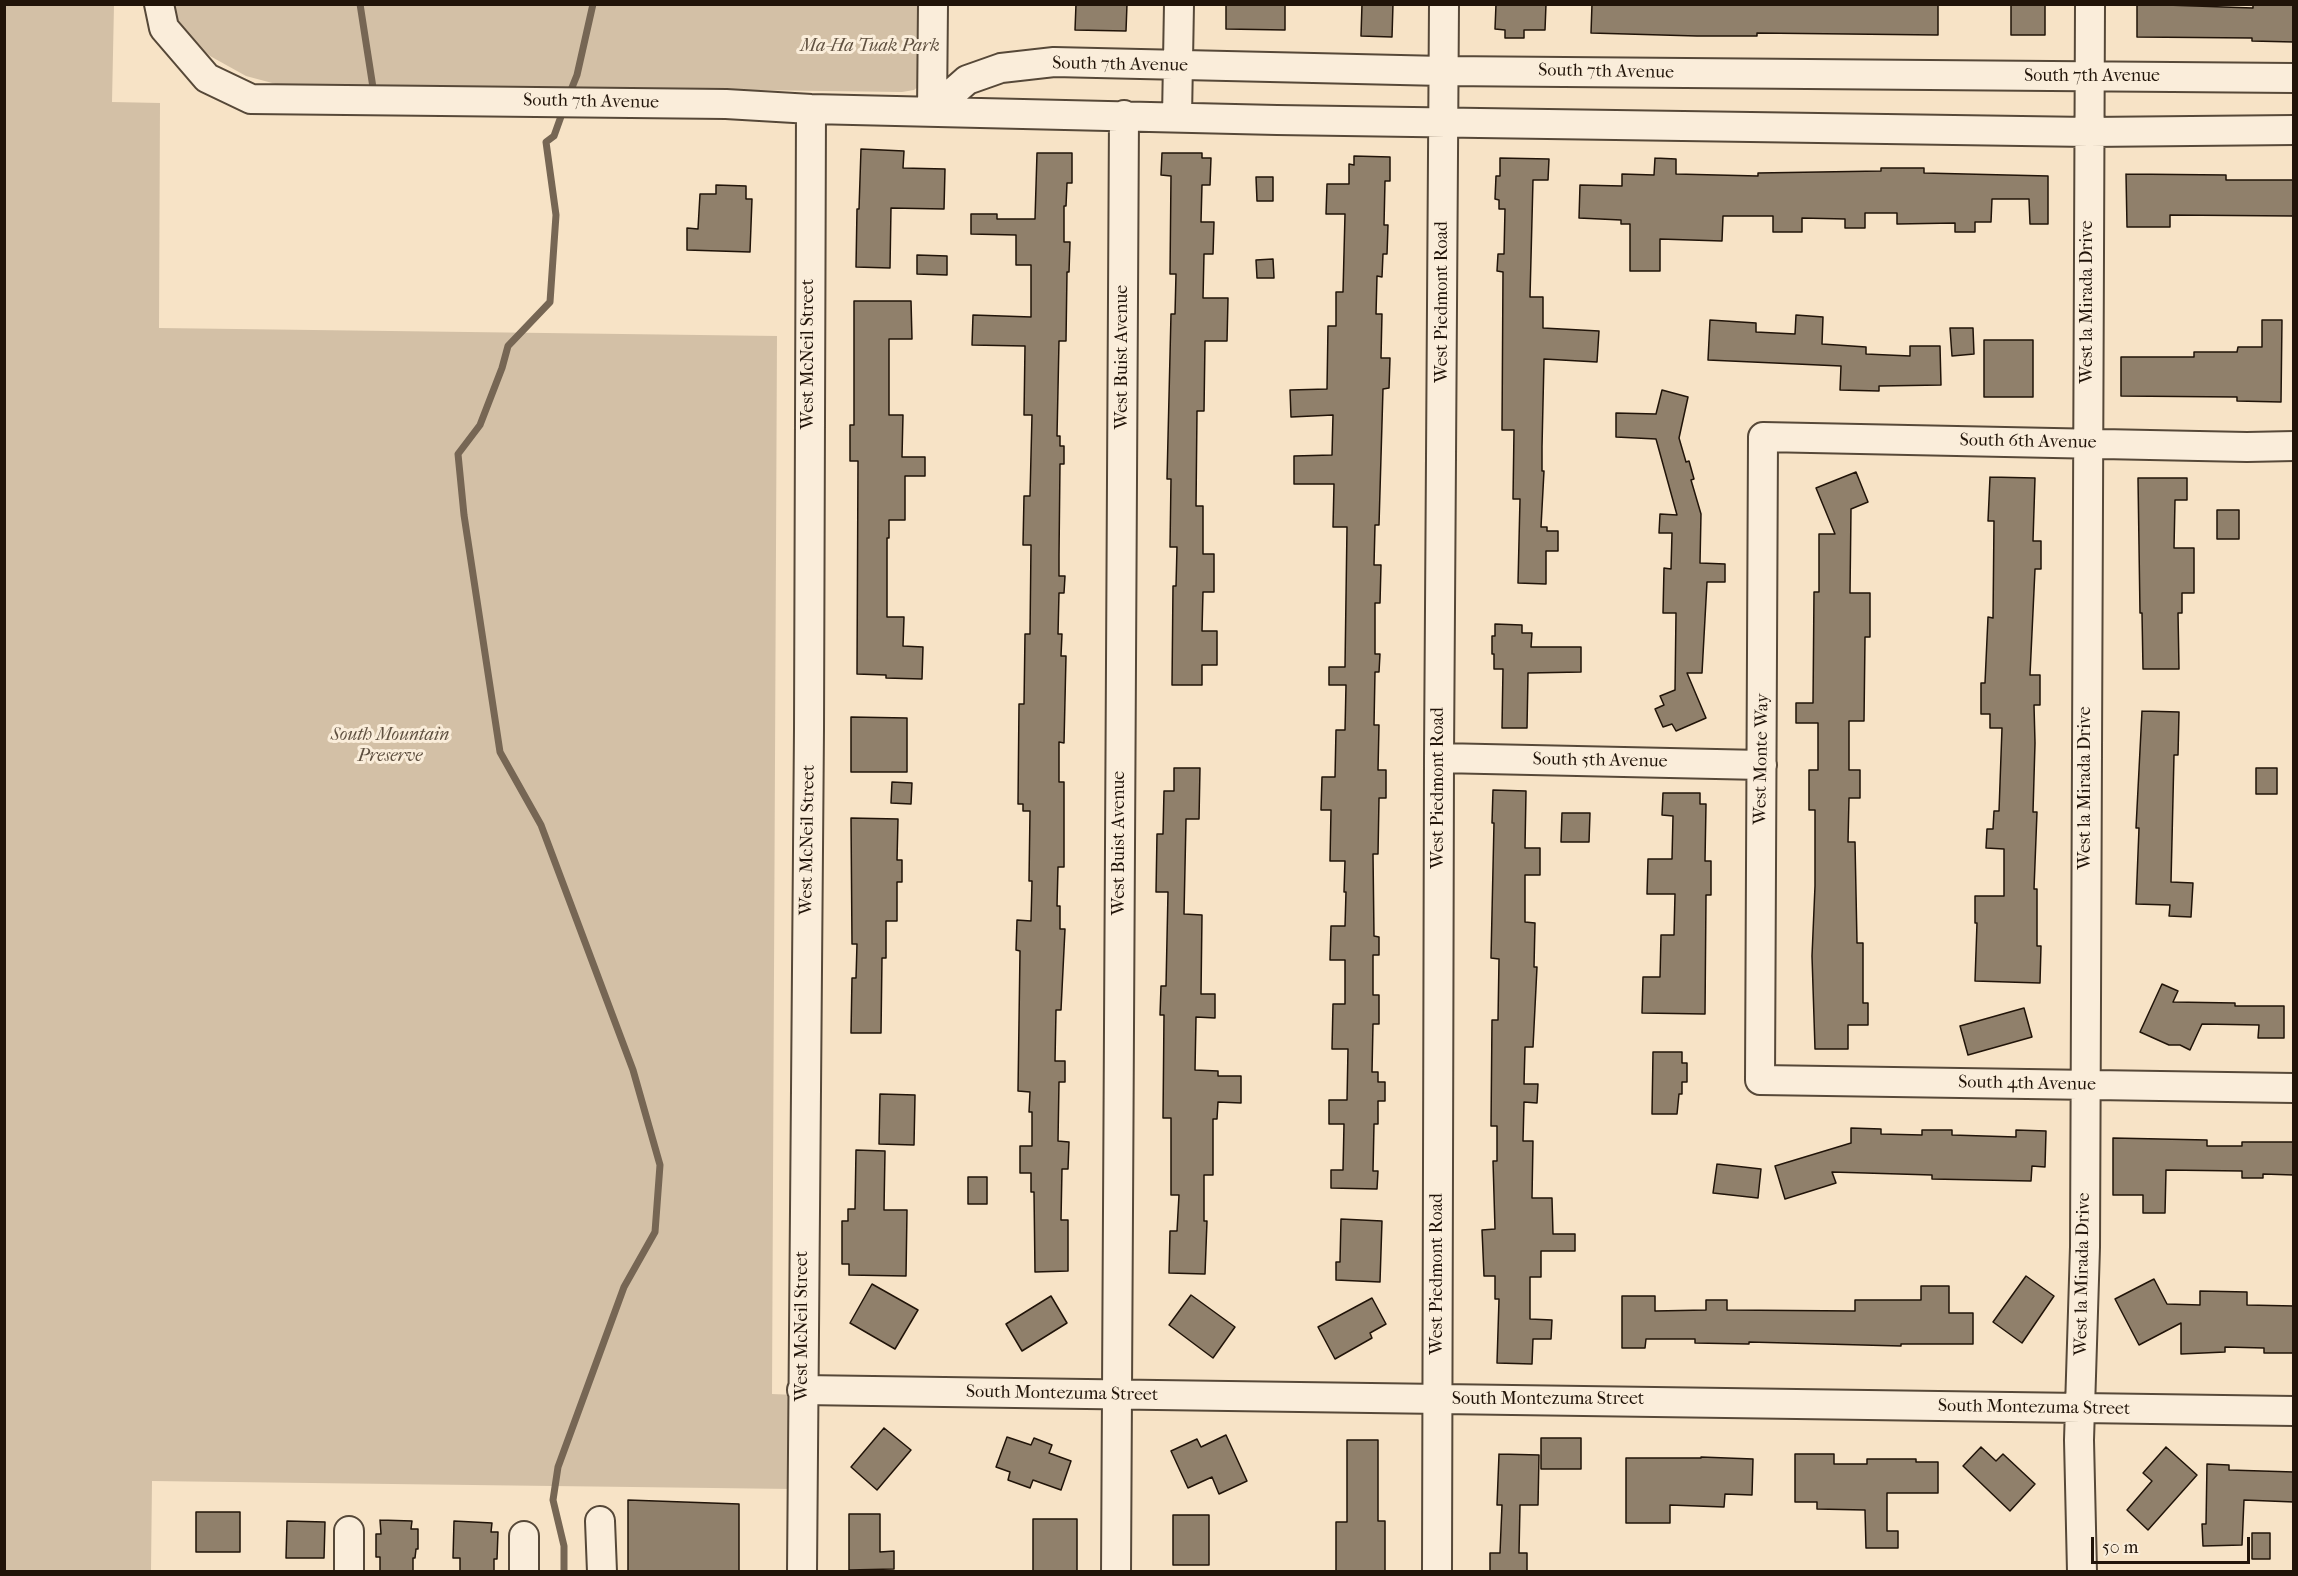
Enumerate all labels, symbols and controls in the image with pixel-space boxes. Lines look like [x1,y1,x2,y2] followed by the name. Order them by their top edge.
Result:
[800,36,940,58] park label: Ma-Ha Tuak Park
[1052,53,1188,77] street label: South 7th Avenue
[1538,60,1674,84] street label: South 7th Avenue
[2024,66,2160,88] street label: South 7th Avenue
[523,90,659,114] street label: South 7th Avenue
[2077,220,2099,384] street label: West la Mirada Drive
[1432,221,1454,383] street label: West Piedmont Road
[798,279,820,429] street label: West McNeil Street
[1112,285,1134,429] street label: West Buist Avenue
[1959,430,2097,454] street label: South 6th Avenue
[1750,693,1774,825] street label: West Monte Way
[2075,706,2097,870] street label: West la Mirada Drive
[1428,707,1450,869] street label: West Piedmont Road
[331,725,449,768] park label: South Mountain Preserve
[1532,749,1668,773] street label: South 5th Avenue
[796,765,820,915] street label: West McNeil Street
[1109,771,1131,915] street label: West Buist Avenue
[1958,1072,2096,1096] street label: South 4th Avenue
[2071,1192,2095,1356] street label: West la Mirada Drive
[1427,1193,1449,1355] street label: West Piedmont Road
[792,1251,814,1401] street label: West McNeil Street
[966,1382,1158,1406] street label: South Montezuma Street
[1452,1389,1644,1411] street label: South Montezuma Street
[1938,1396,2130,1420] street label: South Montezuma Street
[2094,1525,2253,1563] scale bar
[2102,1537,2138,1558] text: 50 m

